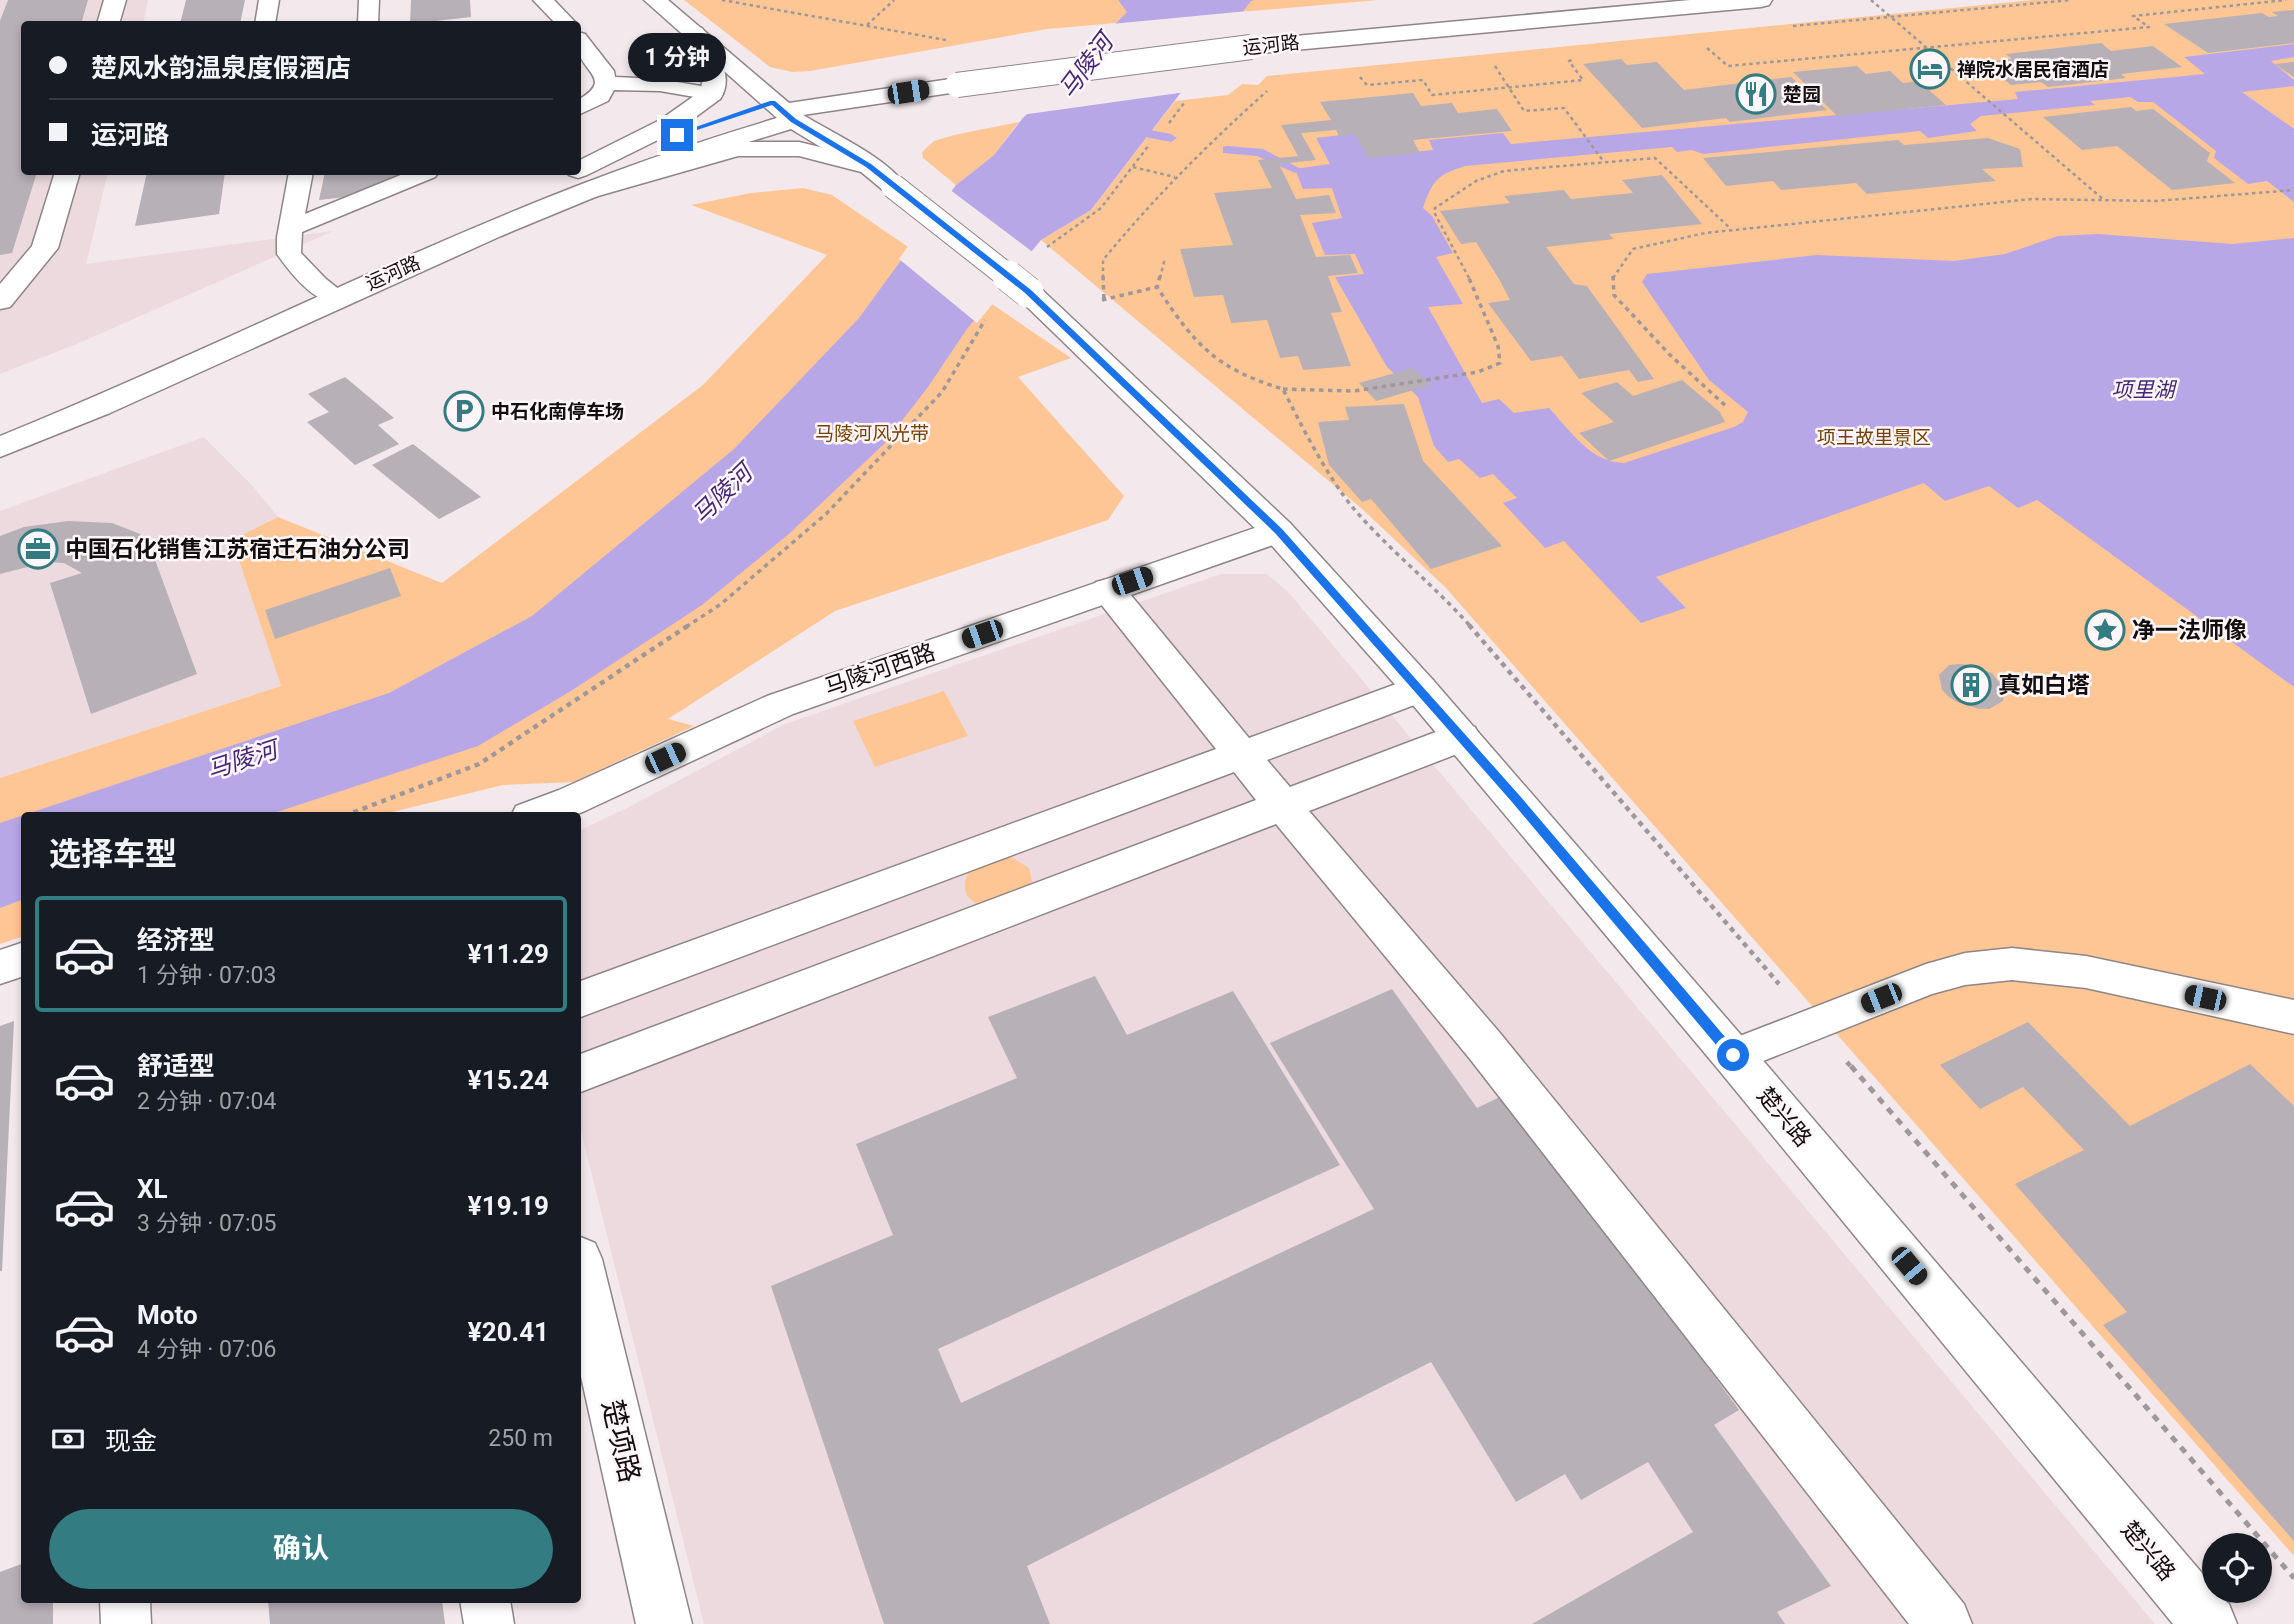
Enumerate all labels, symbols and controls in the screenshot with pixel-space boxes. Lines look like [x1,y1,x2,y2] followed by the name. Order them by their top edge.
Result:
[1053,26,1121,103] water label: 马陵河
[1241,31,1301,59] street label: 运河路
[628,33,726,82] callout: 1 分钟
[645,44,709,71] text: 1 分钟
[1909,48,1951,90] hotel icon: 禅院水居民宿酒店
[91,53,351,83] text: 楚风水韵温泉度假酒店
[1957,58,2109,81] place label: 禅院水居民宿酒店
[1735,73,1777,115] restaurant icon: 楚园
[886,78,931,106] car
[1783,83,1821,106] place label: 楚园
[661,119,693,151] route end
[91,120,169,150] text: 运河路
[362,251,424,295] street label: 运河路
[2112,378,2177,402] water label: 项里湖
[443,390,485,432] parking icon: 中石化南停车场
[491,400,624,423] place label: 中石化南停车场
[815,422,929,445] park label: 马陵河风光带
[1817,426,1931,449] park label: 项王故里景区
[686,456,760,529] water label: 马陵河
[17,528,59,570] office icon: 中国石化销售江苏宿迁石油分公司
[65,536,410,563] place label: 中国石化销售江苏宿迁石油分公司
[1109,564,1156,598] car
[2084,609,2126,651] place icon: 净一法师像
[959,617,1006,651] car
[2132,617,2247,644] place label: 净一法师像
[821,639,939,701] street label: 马陵河西路
[1950,664,1992,706] building icon: 真如白塔
[1998,672,2090,699] place label: 真如白塔
[203,734,284,784] water label: 马陵河
[642,740,689,776] car
[49,835,177,873] text: 选择车型
[53,923,116,986] icon: car
[137,925,215,955] text: 经济型
[468,939,549,969] text: ¥11.29
[137,962,276,989] text: 1 分钟 · 07:03
[1858,980,1905,1016] car
[2183,983,2228,1013] car
[1717,1039,1749,1071] route start
[53,1049,116,1112] icon: car
[137,1051,215,1081] text: 舒适型
[468,1065,549,1095] text: ¥15.24
[1751,1082,1817,1152] street label: 楚兴路
[137,1088,276,1115] text: 2 分钟 · 07:04
[137,1174,168,1204] text: XL
[53,1175,116,1238] icon: car
[468,1191,549,1221] text: ¥19.19
[137,1210,276,1237] text: 3 分钟 · 07:05
[1888,1243,1931,1289] car
[137,1300,198,1330] text: Moto
[53,1301,116,1364] icon: car
[468,1317,549,1347] text: ¥20.41
[137,1336,276,1363] text: 4 分钟 · 07:06
[595,1396,647,1486] street label: 楚项路
[49,1420,87,1458] icon: cash
[488,1425,553,1452] text: 250 m
[105,1426,157,1456] text: 现金
[49,1509,553,1589] button: 确认
[2115,1516,2181,1586] street label: 楚兴路
[2202,1533,2272,1603] map controls
[2202,1533,2272,1603] button: locate

